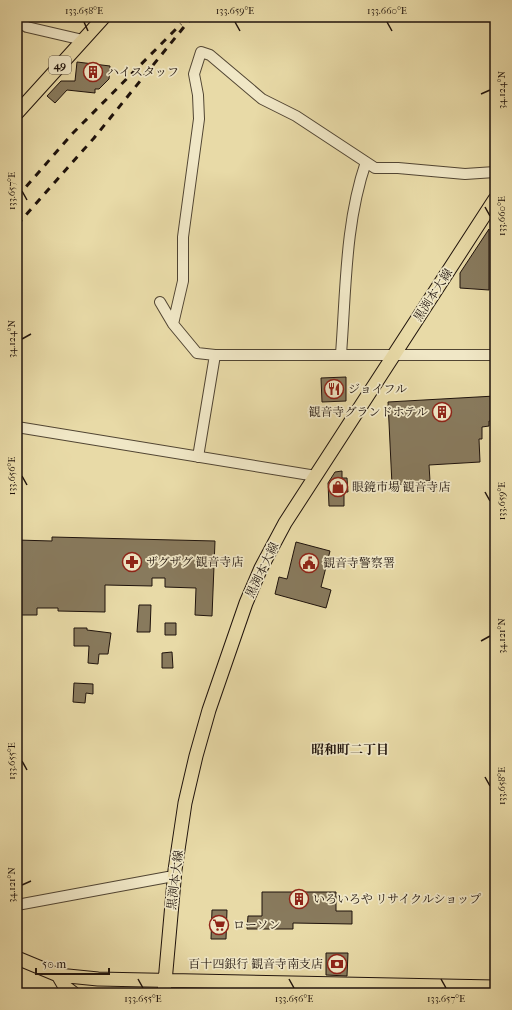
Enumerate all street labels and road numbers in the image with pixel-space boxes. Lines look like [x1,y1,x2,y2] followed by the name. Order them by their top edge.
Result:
[49,56,71,74] road number: 49
[411,266,455,324] street label: 黒渕本大線
[243,540,281,600] street label: 黒渕本大線
[164,849,186,911] street label: 黒渕本大線

